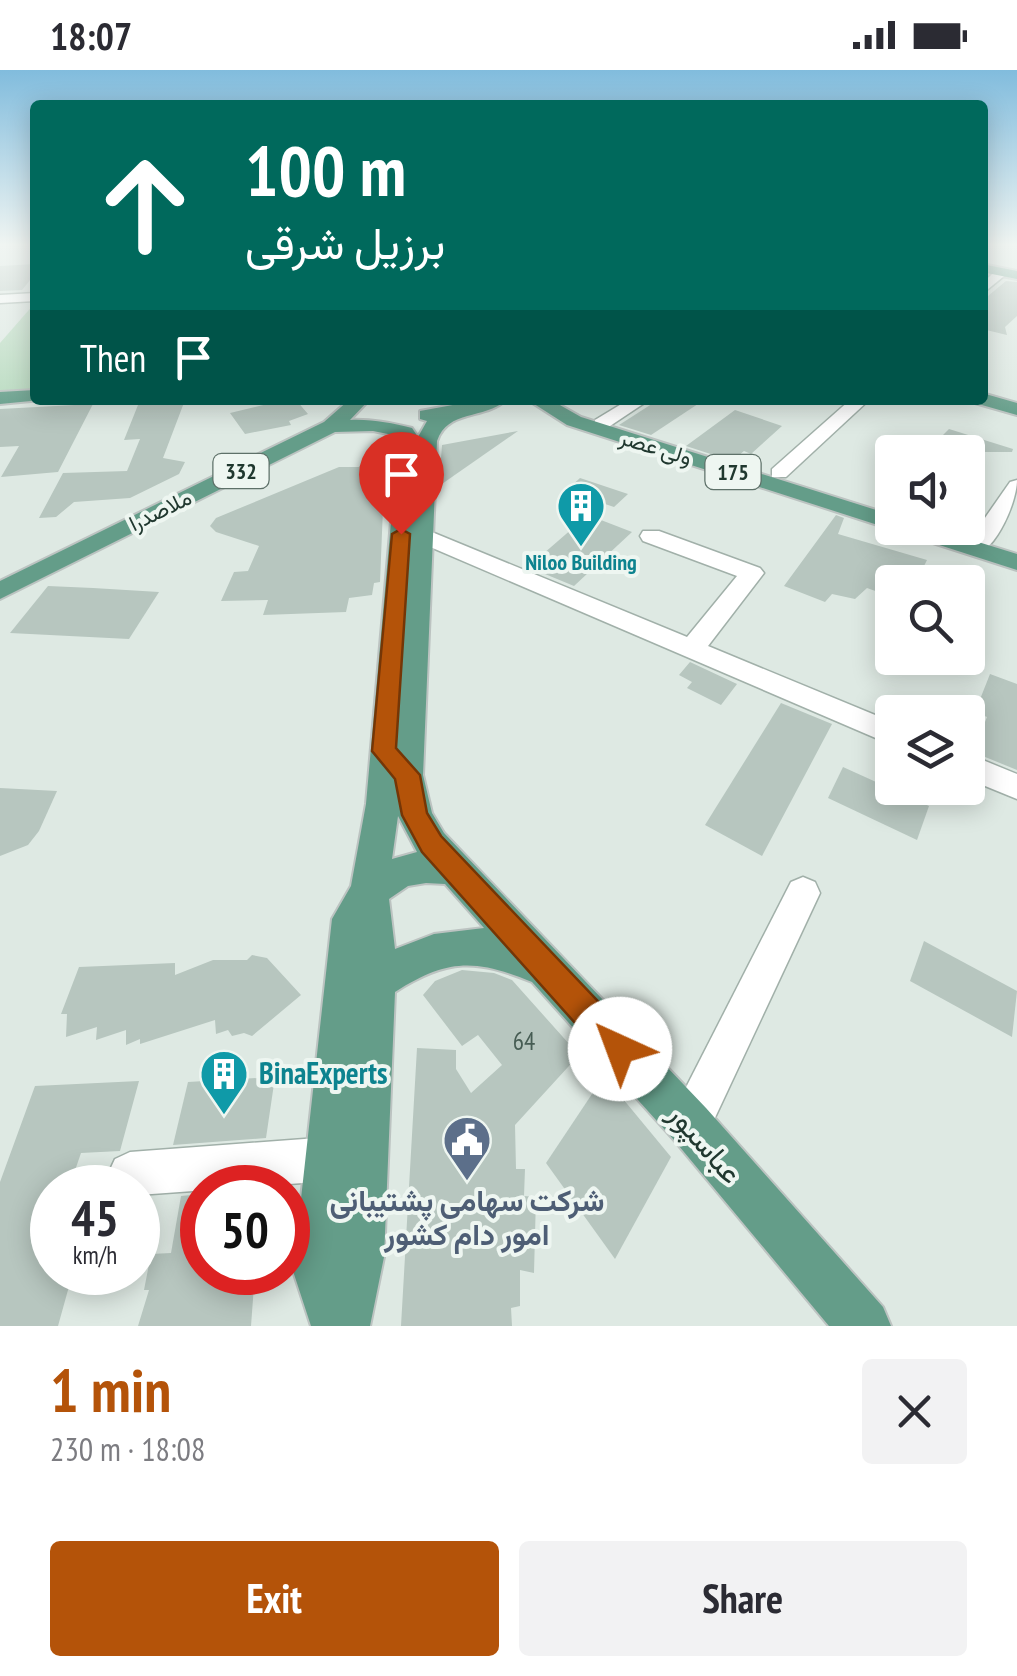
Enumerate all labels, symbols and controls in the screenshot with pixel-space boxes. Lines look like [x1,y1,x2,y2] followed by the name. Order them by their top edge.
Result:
[50,11,132,60] text: 18:07
[245,125,406,215] text: 100 m
[80,140,210,270] icon: ahead
[245,213,445,271] text: برزیل شرقی
[166,330,221,385] icon: arrive
[80,333,146,382] text: Then
[616,423,695,471] street label: ولی عصر
[359,432,444,535] pin
[875,435,985,805] map controls
[875,435,985,545] button: sound
[374,447,429,502] icon: arrive
[214,454,268,488] road number: 332
[706,455,760,489] road number: 175
[555,480,607,548] building icon: Niloo Building
[124,483,196,537] street label: ملاصدرا
[525,548,637,576] place label: Niloo Building
[875,565,985,675] button: search
[875,695,985,805] button: layers
[568,997,672,1101] position arrow
[513,1025,535,1057] house number: 64
[198,1048,250,1116] building icon: BinaExperts
[259,1053,387,1092] place label: BinaExperts
[659,1094,752,1192] street label: عباسپور
[441,1114,493,1182] public building icon: شركت سهامى پشتيبانى امور دام كشور
[180,1165,310,1295] speed limit sign: 50
[330,1180,604,1254] place label: شركت سهامى پشتيبانى امور دام كشور
[71,1185,119,1250] text: 45
[73,1239,117,1271] text: km/h
[50,1351,171,1429] text: 1 min
[862,1359,967,1464] button: close
[50,1428,205,1470] text: 230 m · 18:08
[50,1541,499,1656] button: Exit
[519,1541,967,1656] button: Share

